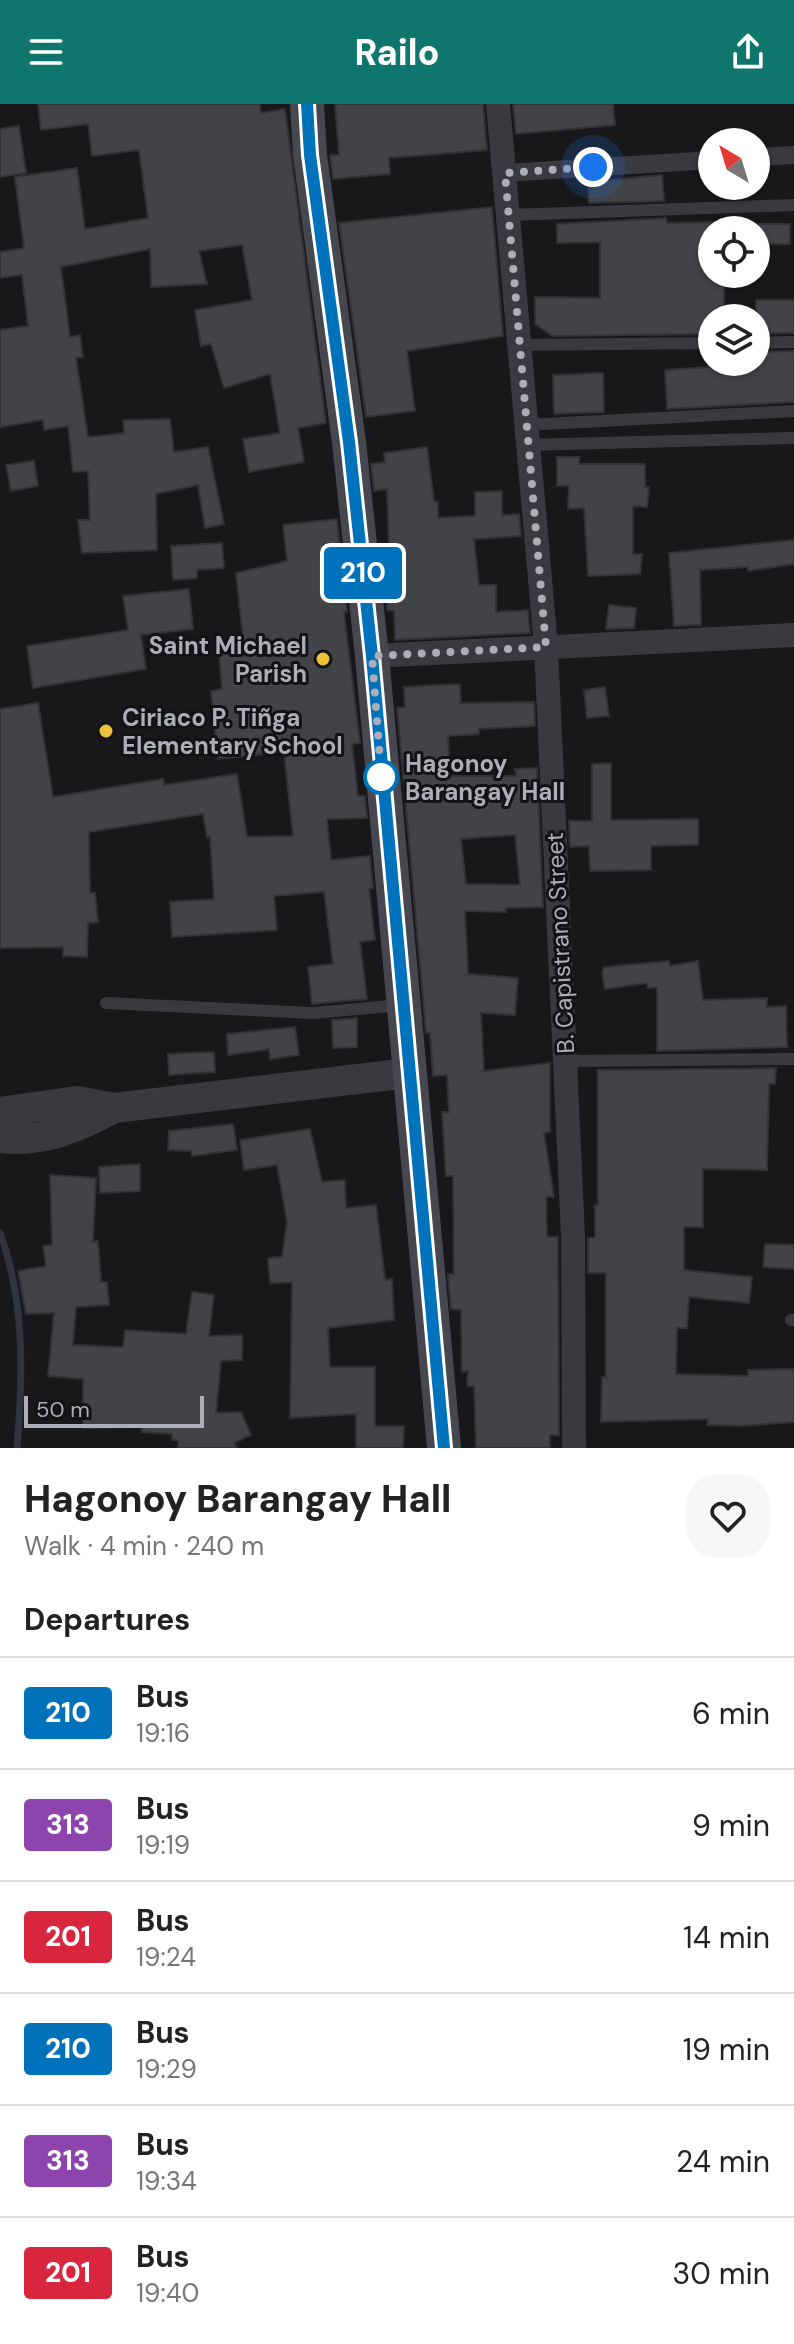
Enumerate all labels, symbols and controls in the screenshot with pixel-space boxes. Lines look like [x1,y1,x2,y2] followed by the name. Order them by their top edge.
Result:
[354,29,440,76] text: Railo
[24,30,68,74] icon: menu
[726,30,770,74] icon: share
[698,128,770,200] north arrow
[698,128,770,376] map controls
[573,147,613,187] your location
[698,216,770,288] button: locate
[698,304,770,376] button: layers
[317,547,409,599] line badge: 210
[340,554,386,591] text: 210
[149,630,307,689] place label: Saint Michael Parish
[314,650,332,668] marker: Saint Michael Parish
[122,702,343,761] place label: Ciriaco P. Tiñga Elementary School
[97,722,115,740] marker: Ciriaco P. Tiñga Elementary School
[405,748,565,807] place label: Hagonoy Barangay Hall
[364,760,398,794] marker: Hagonoy Barangay Hall
[539,831,581,1055] street label: B. Capistrano Street
[24,1392,204,1428] scale bar
[36,1395,90,1424] text: 50 m
[24,1474,451,1524] text: Hagonoy Barangay Hall
[686,1474,770,1558] button: heart
[24,1529,264,1563] text: Walk · 4 min · 240 m
[24,1600,190,1639] text: Departures
[136,1677,190,1716] text: Bus
[45,1694,91,1731] text: 210
[692,1694,770,1733] text: 6 min
[136,1716,190,1750] text: 19:16
[136,1789,190,1828] text: Bus
[46,1806,90,1843] text: 313
[692,1806,770,1845] text: 9 min
[136,1828,190,1862] text: 19:19
[136,1901,190,1940] text: Bus
[45,1918,91,1955] text: 201
[683,1918,770,1957] text: 14 min
[136,1940,196,1974] text: 19:24
[136,2013,190,2052] text: Bus
[45,2030,91,2067] text: 210
[683,2030,770,2069] text: 19 min
[136,2052,197,2086] text: 19:29
[136,2125,190,2164] text: Bus
[46,2142,90,2179] text: 313
[676,2142,770,2181] text: 24 min
[136,2164,197,2198] text: 19:34
[136,2237,190,2276] text: Bus
[45,2254,91,2291] text: 201
[673,2254,770,2293] text: 30 min
[136,2276,199,2310] text: 19:40

